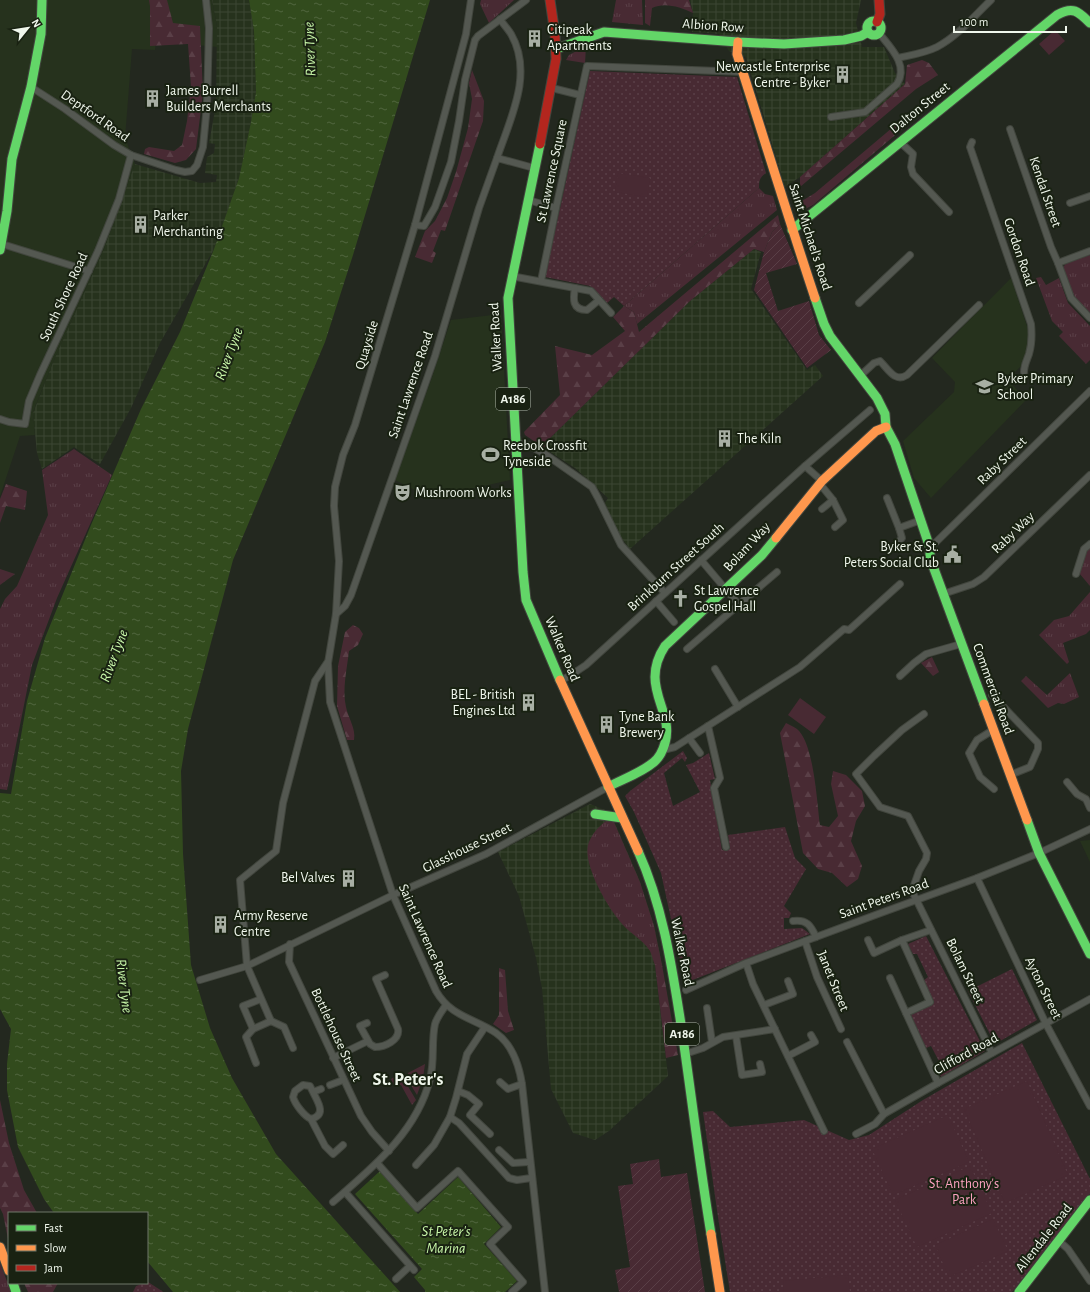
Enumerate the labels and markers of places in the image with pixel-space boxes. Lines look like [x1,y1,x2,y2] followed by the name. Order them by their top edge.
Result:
[547,23,612,53] place label: Citipeak Apartments
[524,28,544,48] building icon: Citipeak Apartments
[716,60,830,90] place label: Newcastle Enterprise Centre - Byker
[833,65,853,85] building icon: Newcastle Enterprise Centre - Byker
[166,84,271,114] place label: James Burrell Builders Merchants
[143,89,163,109] building icon: James Burrell Builders Merchants
[153,209,223,239] place label: Parker Merchanting
[130,214,150,234] building icon: Parker Merchanting
[997,372,1073,402] place label: Byker Primary School
[974,377,994,397] school or university icon: Byker Primary School
[714,429,734,449] building icon: The Kiln
[737,432,782,446] place label: The Kiln
[503,439,587,469] place label: Reebok Crossfit Tyneside
[480,444,500,464] sports icon: Reebok Crossfit Tyneside
[392,483,412,503] theatre icon: Mushroom Works
[415,486,512,500] place label: Mushroom Works
[844,540,939,570] place label: Byker & St. Peters Social Club
[942,545,962,565] public building icon: Byker & St. Peters Social Club
[694,584,759,614] place label: St Lawrence Gospel Hall
[671,589,691,609] church icon: St Lawrence Gospel Hall
[450,688,515,718] place label: BEL - British Engines Ltd
[518,693,538,713] building icon: BEL - British Engines Ltd
[619,710,675,740] place label: Tyne Bank Brewery
[596,715,616,735] building icon: Tyne Bank Brewery
[338,868,358,888] building icon: Bel Valves
[281,871,335,885] place label: Bel Valves
[234,909,308,939] place label: Army Reserve Centre
[211,914,231,934] building icon: Army Reserve Centre

